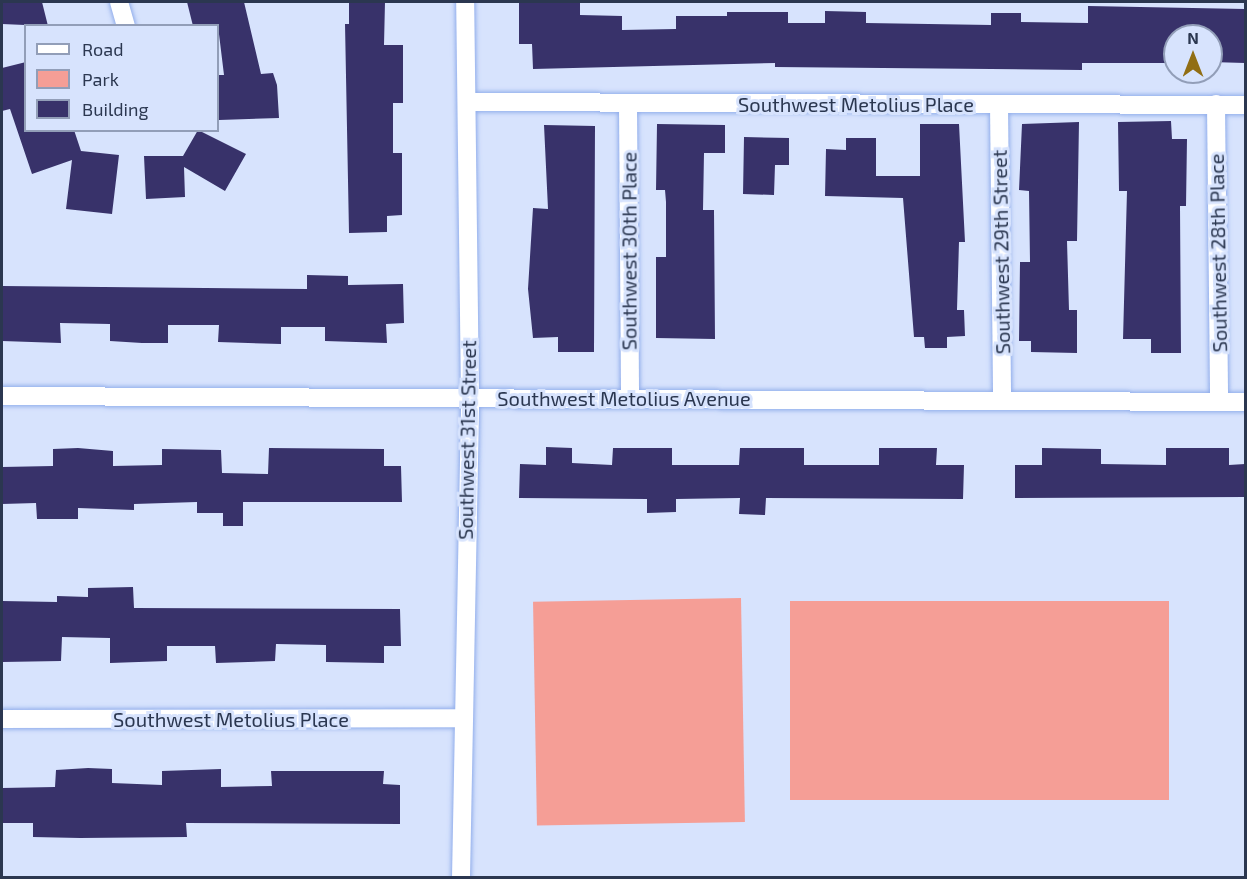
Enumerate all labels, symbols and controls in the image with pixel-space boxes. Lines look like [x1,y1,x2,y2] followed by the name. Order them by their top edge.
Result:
[24,24,219,132] legend
[1163,24,1223,84] north arrow
[1187,28,1199,47] text: N
[82,38,123,60] text: Road
[82,68,119,90] text: Park
[738,92,974,116] street label: Southwest Metolius Place
[82,98,149,120] text: Building
[987,150,1015,354] street label: Southwest 29th Street
[617,152,641,350] street label: Southwest 30th Place
[1204,153,1232,353] street label: Southwest 28th Place
[453,340,481,540] street label: Southwest 31st Street
[497,386,751,410] street label: Southwest Metolius Avenue
[113,707,349,731] street label: Southwest Metolius Place

